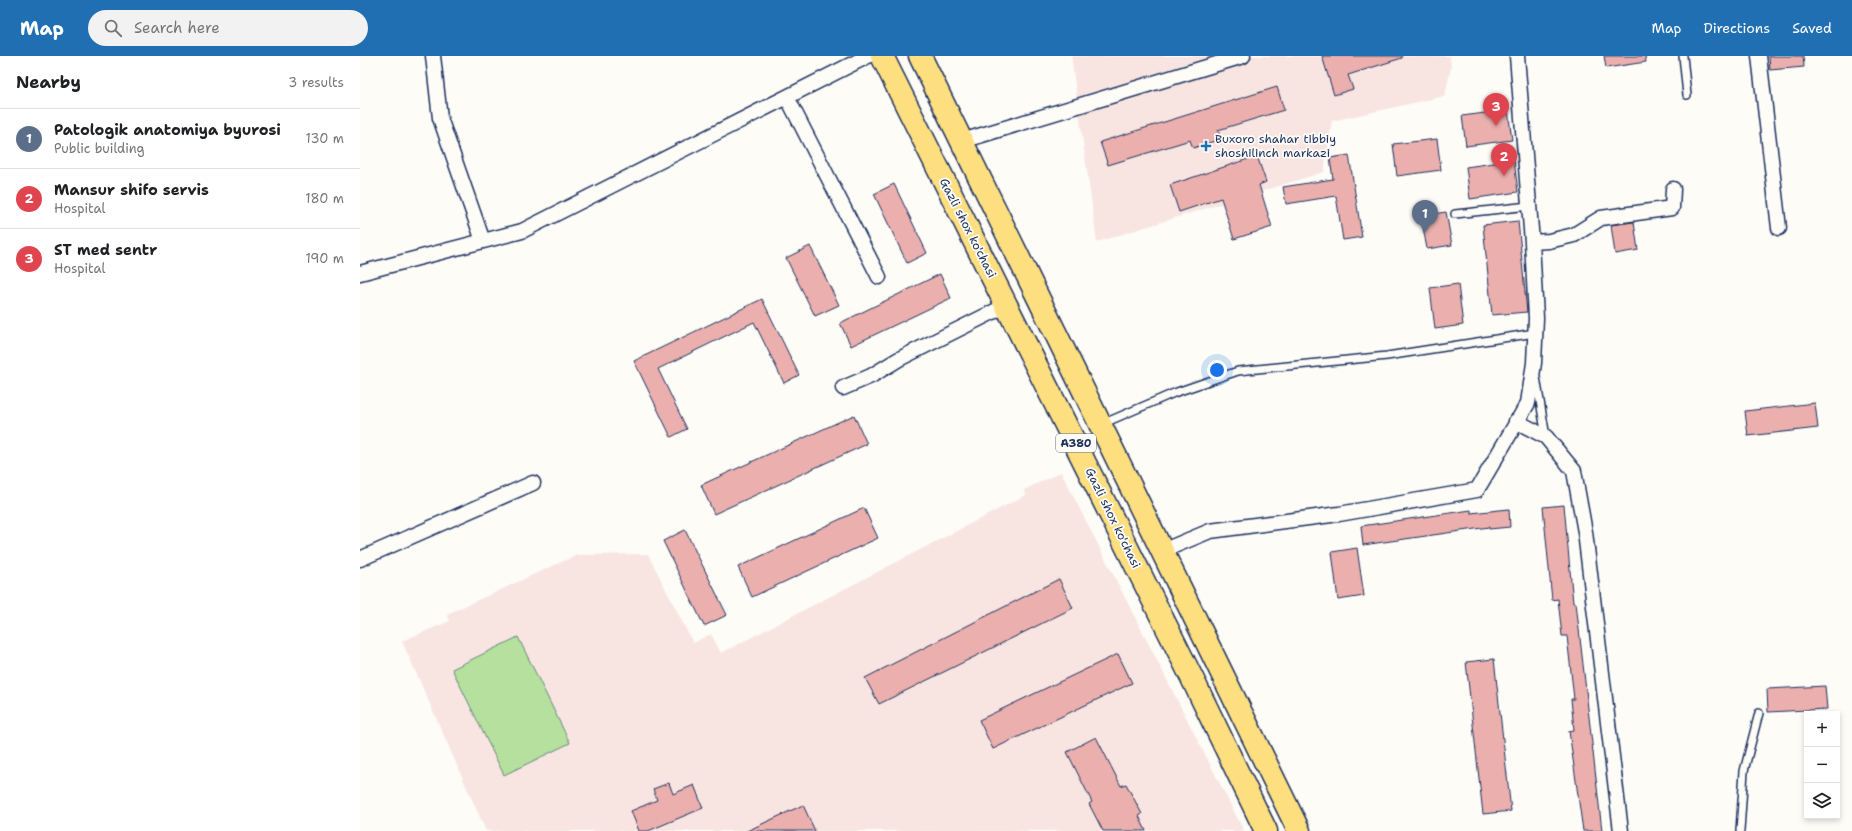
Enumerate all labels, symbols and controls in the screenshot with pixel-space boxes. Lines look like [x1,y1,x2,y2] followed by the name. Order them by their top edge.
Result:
[88,10,368,46] search box
[20,16,64,41] text: Map
[102,17,124,39] icon: search
[134,18,220,38] text: Search here
[1652,19,1682,37] text: Map
[1704,19,1770,37] text: Directions
[1792,19,1832,37] text: Saved
[16,71,81,93] text: Nearby
[288,74,344,91] text: 3 results
[1483,93,1509,126] pin: 3
[54,120,281,140] text: Patologik anatomiya byurosi
[26,130,32,147] text: 1
[306,130,344,147] text: 130 m
[1215,131,1336,161] place label: Buxoro shahar tibbiy shoshilinch markazi
[54,140,145,157] text: Public building
[1200,140,1212,152] marker: Buxoro shahar tibbiy shoshilinch markazi
[1491,143,1517,176] pin: 2
[936,175,1000,281] street label: Gazli shox ko'chasi
[54,180,209,200] text: Mansur shifo servis
[24,190,34,207] text: 2
[305,190,344,207] text: 180 m
[54,200,105,217] text: Hospital
[1412,200,1438,233] pin: 1
[54,240,157,260] text: ST med sentr
[24,250,34,267] text: 3
[305,250,344,267] text: 190 m
[54,260,105,277] text: Hospital
[1207,360,1227,380] your location
[1056,434,1096,452] road number: A380
[1082,465,1144,571] street label: Gazli shox ko'chasi
[1804,711,1840,819] map controls
[1804,711,1840,747] button: +
[1804,747,1840,783] button: −
[1804,783,1840,819] button: layers

